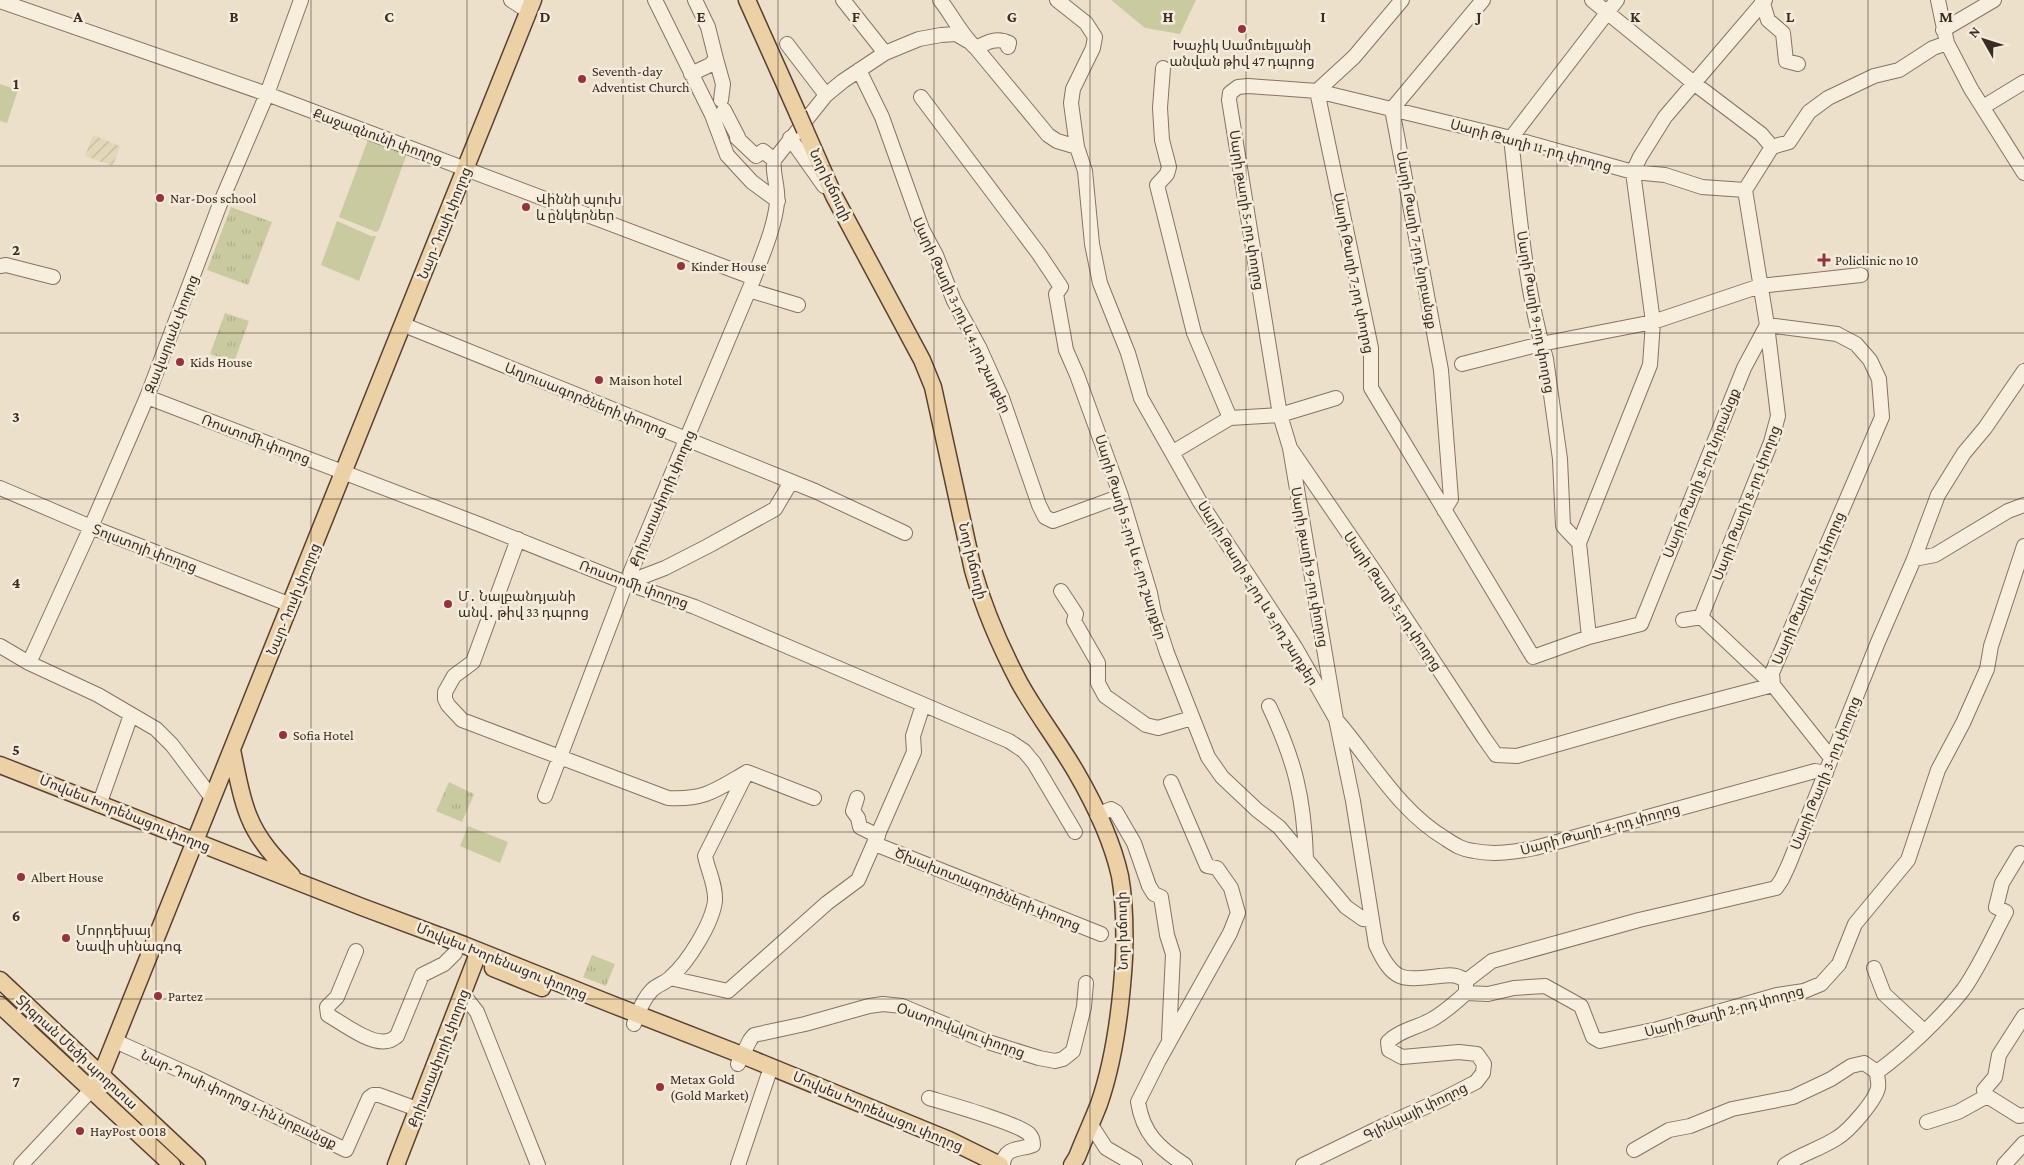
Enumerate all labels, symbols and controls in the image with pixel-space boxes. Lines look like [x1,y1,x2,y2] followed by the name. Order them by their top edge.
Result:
[72,8,83,25] text: A
[229,8,239,25] text: B
[384,8,394,25] text: C
[539,8,551,25] text: D
[696,8,706,25] text: E
[852,8,861,25] text: F
[1007,8,1017,25] text: G
[1163,8,1174,25] text: H
[1320,8,1326,25] text: I
[1474,8,1482,25] text: J
[1630,8,1641,25] text: K
[1786,8,1795,25] text: L
[1939,8,1953,25] text: M
[1959,15,2009,65] north arrow
[1236,23,1248,35] marker: Խաչիկ Սամուելյանի անվան թիվ 47 դպրոց
[1965,23,1983,41] text: N
[1169,37,1315,69] place label: Խաչիկ Սամուելյանի անվան թիվ 47 դպրոց
[592,63,690,95] place label: Seventh-day Adventist Church
[576,73,588,85] marker: Seventh-day Adventist Church
[13,75,19,92] text: 1
[311,105,445,167] street label: Քաջազնունի փողոց
[1448,116,1614,174] street label: Սարի Թաղի 11-րդ փողոց
[1226,129,1268,291] street label: Սարի թաղի 5-րդ փողոց
[807,146,855,224] street label: Նոր խճուղի
[1393,150,1441,330] street label: Սարի Թաղի 7-րդ նրբանցք
[414,165,474,281] street label: Նար-Դոսի փողոց
[170,190,257,206] place label: Nar-Dos school
[536,191,622,223] place label: Վիննի պուխ և ընկերներ
[1331,191,1377,355] street label: Սարի Թաղի 7-րդ փողոց
[154,192,166,204] marker: Nar-Dos school
[520,201,532,213] marker: Վիննի պուխ և ընկերներ
[910,215,1014,415] street label: Սարի Թաղի 3-րդ և 4-րդ շարքեր
[1514,230,1558,394] street label: Սարի Թաղի 9-րդ փողոց
[12,241,20,258] text: 2
[1835,252,1918,268] place label: Policlinic no 10
[1817,253,1831,267] marker: Policlinic no 10
[691,258,767,274] place label: Kinder House
[675,260,687,272] marker: Kinder House
[141,272,201,396] street label: Զավարյան փողոց
[190,354,252,370] place label: Kids House
[174,356,186,368] marker: Kids House
[502,359,670,439] street label: Աղյուսագործների փողոց
[609,372,683,388] place label: Maison hotel
[593,374,605,386] marker: Maison hotel
[1659,386,1743,560] street label: Սարի Թաղի 8-րդ նրբանցք
[12,408,20,425] text: 3
[199,411,313,467] street label: Ռոստոմի փողոց
[1709,423,1783,583] street label: Սարի Թաղի 8-րդ փողոց
[626,427,698,569] street label: Քրիստափորի փողոց
[1092,432,1170,642] street label: Սարի Թաղի 5-րդ և 6-րդ շարքեր
[1288,486,1332,648] street label: Սարի թաղի 9-րդ փողոց
[1194,498,1322,688] street label: Սարի Թաղի 8-րդ և 9-րդ շարքեր
[1768,509,1848,667] street label: Սարի Թաղի 6-րդ փողոց
[90,521,200,575] street label: Տոլստոյի փողոց
[956,521,990,601] street label: Նոր խճուղի
[1340,528,1446,674] street label: Սարի Թաղի 5-րդ փողոց
[263,541,323,657] street label: Նար-Դոսի փողոց
[577,557,691,611] street label: Ռոստոմի փողոց
[12,574,21,591] text: 4
[458,588,589,620] place label: Մ․ Նալբանդյանի անվ․ թիվ 33 դպրոց
[442,598,454,610] marker: Մ․ Նալբանդյանի անվ․ թիվ 33 դպրոց
[1787,694,1863,852] street label: Սարի Թաղի 3-րդ փողոց
[293,727,354,743] place label: Sofia Hotel
[277,729,289,741] marker: Sofia Hotel
[12,741,20,758] text: 5
[37,771,213,855] street label: Մովսես Խորենացու փողոց
[1518,800,1682,858] street label: Սարի Թաղի 4-րդ փողոց
[893,844,1083,934] street label: Ծխախոտագործների փողոց
[31,869,103,885] place label: Albert House
[15,871,27,883] marker: Albert House
[1113,891,1131,971] street label: Նոր խճուղի
[12,907,20,924] text: 6
[414,919,590,1003] street label: Մովսես Խորենացու փողոց
[76,922,182,954] place label: Մորդեխայ Նավի սինագոգ
[60,932,72,944] marker: Մորդեխայ Նավի սինագոգ
[1643,982,1805,1040] street label: Սարի Թաղի 2-րդ փողոց
[404,987,472,1129] street label: Քրիստափորի փողոց
[168,988,203,1004] place label: Partez
[152,990,164,1002] marker: Partez
[13,992,141,1112] street label: Տիգրան Մեծի պողոտա
[895,999,1027,1061] street label: Օստրովսկու փողոց
[138,1046,340,1152] street label: Նար-Դոսի փողոց 1-ին նրբանցք
[790,1068,966,1154] street label: Մովսես Խորենացու փողոց
[670,1071,750,1104] place label: Metax Gold (Gold Market)
[12,1073,20,1090] text: 7
[1360,1079,1470,1143] street label: Գլինկայի փողոց
[654,1081,666,1093] marker: Metax Gold (Gold Market)
[90,1123,167,1139] place label: HayPost 0018
[74,1125,86,1137] marker: HayPost 0018

